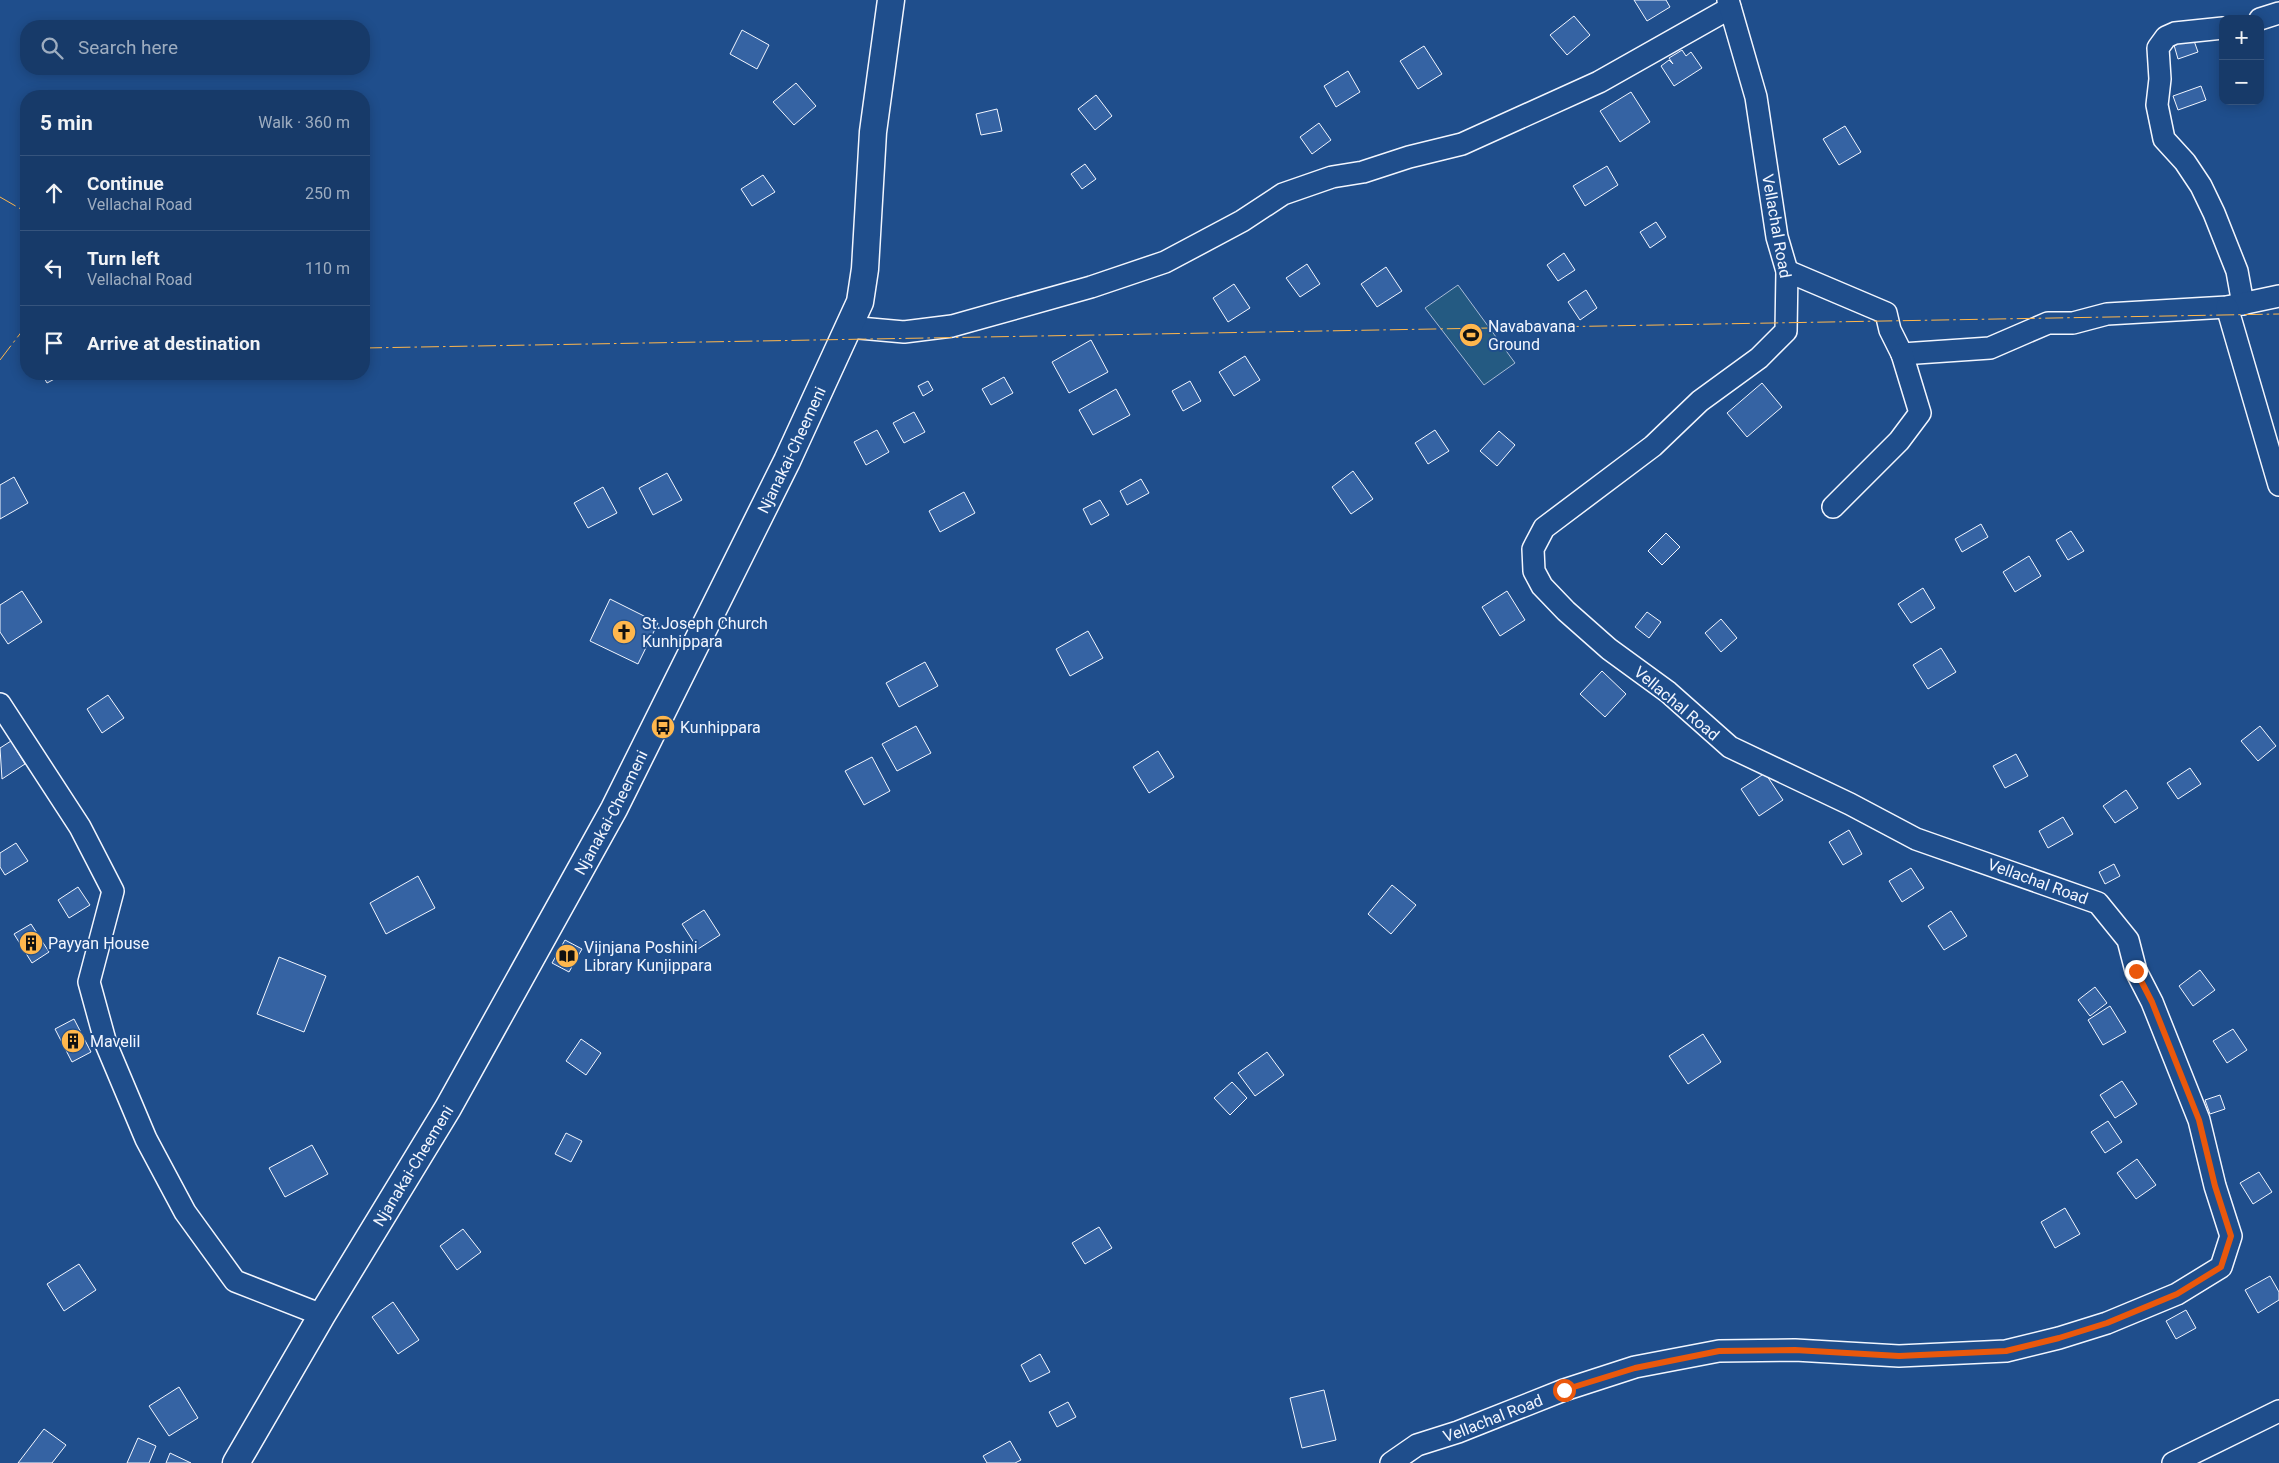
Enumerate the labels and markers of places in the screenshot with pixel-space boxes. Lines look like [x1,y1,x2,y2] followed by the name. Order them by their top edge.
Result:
[1488,317,1576,354] place label: Navabavana Ground
[1458,322,1484,348] sports icon: Navabavana Ground
[642,614,768,651] place label: St.Joseph Church Kunhippara
[611,619,637,645] church icon: St.Joseph Church Kunhippara
[650,714,676,740] bus stop icon: Kunhippara
[680,718,761,737] place label: Kunhippara
[18,930,44,956] building icon: Payyan House
[48,934,149,953] place label: Payyan House
[584,938,712,975] place label: Vijnjana Poshini Library Kunjippara
[554,943,580,969] library icon: Vijnjana Poshini Library Kunjippara
[60,1028,86,1054] building icon: Mavelil
[90,1032,140,1051] place label: Mavelil

